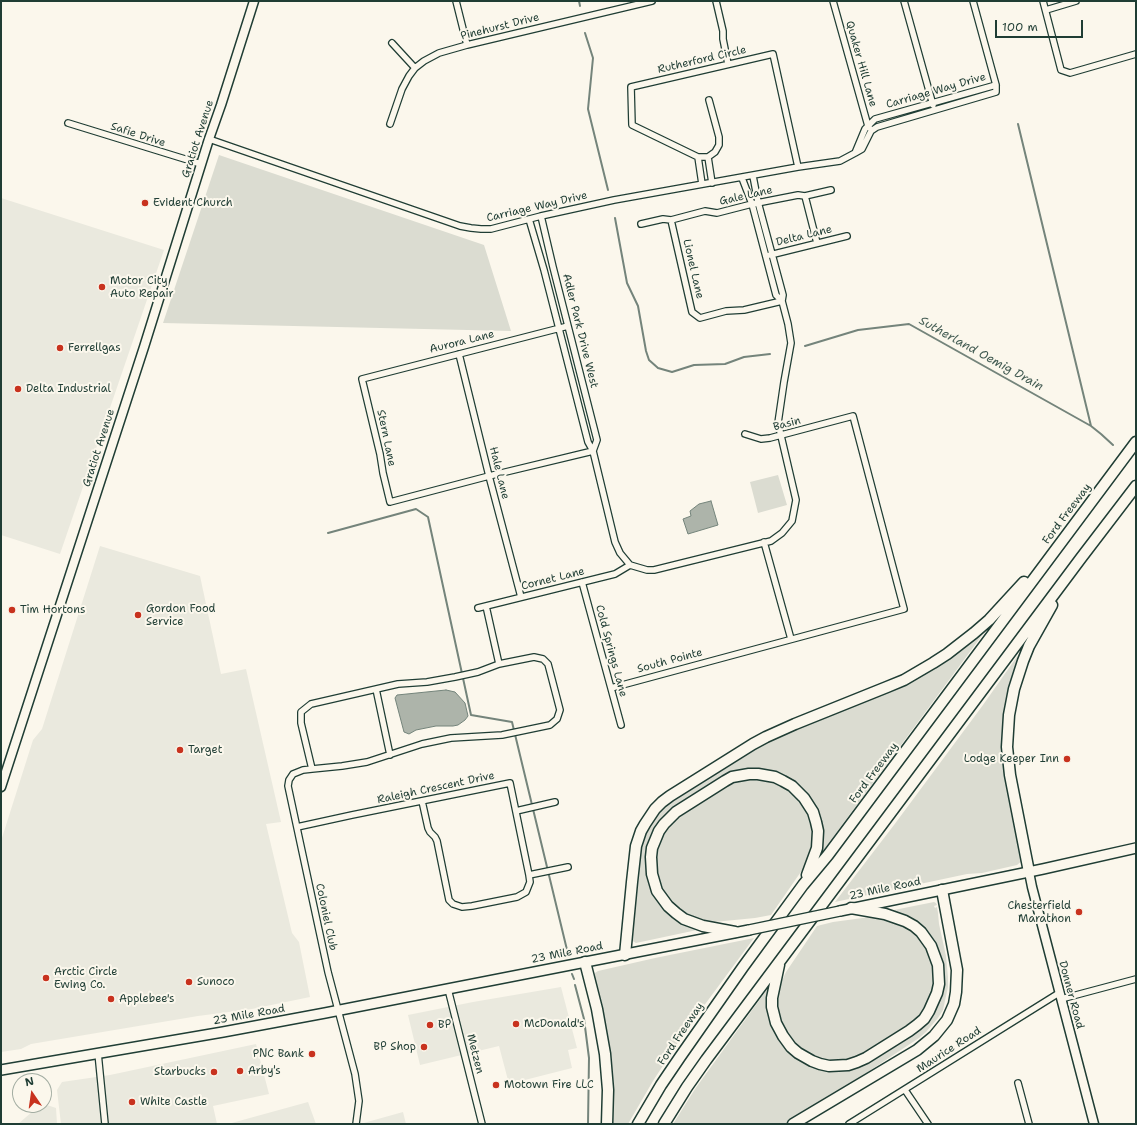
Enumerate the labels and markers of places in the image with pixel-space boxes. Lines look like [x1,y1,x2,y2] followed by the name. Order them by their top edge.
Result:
[153,196,233,210] place label: Evident Church
[140,198,150,208] marker: Evident Church
[110,274,174,300] place label: Motor City Auto Repair
[97,282,107,292] marker: Motor City Auto Repair
[68,341,121,355] place label: Ferrellgas
[55,343,65,353] marker: Ferrellgas
[26,382,111,396] place label: Delta Industrial
[13,384,23,394] marker: Delta Industrial
[146,602,216,628] place label: Gordon Food Service
[20,603,85,617] place label: Tim Hortons
[7,605,17,615] marker: Tim Hortons
[133,610,143,620] marker: Gordon Food Service
[188,743,222,757] place label: Target
[175,745,185,755] marker: Target
[964,752,1059,766] place label: Lodge Keeper Inn
[1062,754,1072,764] marker: Lodge Keeper Inn
[1008,899,1071,925] place label: Chesterfield Marathon
[1074,907,1084,917] marker: Chesterfield Marathon
[54,965,117,991] place label: Arctic Circle Ewing Co.
[41,973,51,983] marker: Arctic Circle Ewing Co.
[197,975,234,989] place label: Sunoco
[184,977,194,987] marker: Sunoco
[119,992,175,1006] place label: Applebee's
[106,994,116,1004] marker: Applebee's
[524,1017,584,1031] place label: McDonald's
[438,1018,451,1032] place label: BP
[511,1019,521,1029] marker: McDonald's
[425,1020,435,1030] marker: BP
[374,1040,416,1054] place label: BP Shop
[419,1042,429,1052] marker: BP Shop
[253,1047,304,1061] place label: PNC Bank
[307,1049,317,1059] marker: PNC Bank
[248,1064,281,1078] place label: Arby's
[154,1065,206,1079] place label: Starbucks
[235,1066,245,1076] marker: Arby's
[209,1067,219,1077] marker: Starbucks
[504,1078,594,1092] place label: Motown Fire LLC
[491,1080,501,1090] marker: Motown Fire LLC
[140,1095,207,1109] place label: White Castle
[127,1097,137,1107] marker: White Castle

